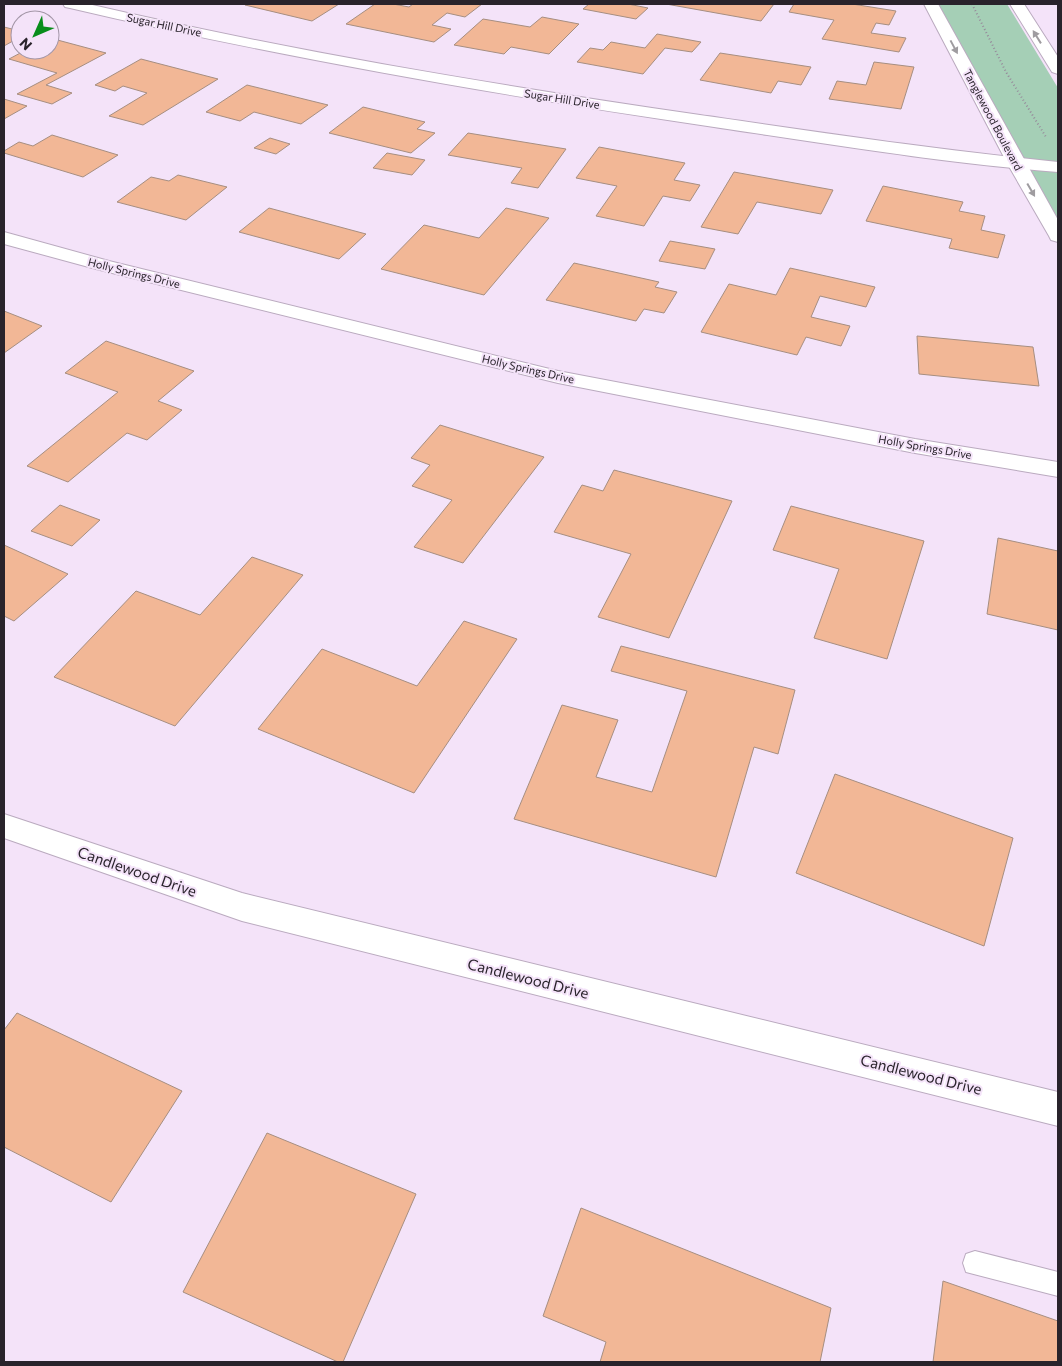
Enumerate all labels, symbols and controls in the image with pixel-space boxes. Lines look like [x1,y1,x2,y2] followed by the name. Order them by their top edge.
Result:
[10,10,60,60] north arrow
[126,10,203,39] street label: Sugar Hill Drive
[1033,30,1042,43] one-way arrow
[16,35,35,54] text: N
[950,39,958,54] one-way arrow
[961,67,1026,173] street label: Tanglewood Boulevard
[523,86,601,111] street label: Sugar Hill Drive
[1027,183,1036,196] one-way arrow
[87,255,182,290] street label: Holly Springs Drive
[481,352,576,385] street label: Holly Springs Drive
[878,432,973,461] street label: Holly Springs Drive
[76,842,199,900] street label: Candlewood Drive
[466,954,591,1002] street label: Candlewood Drive
[859,1050,984,1098] street label: Candlewood Drive

